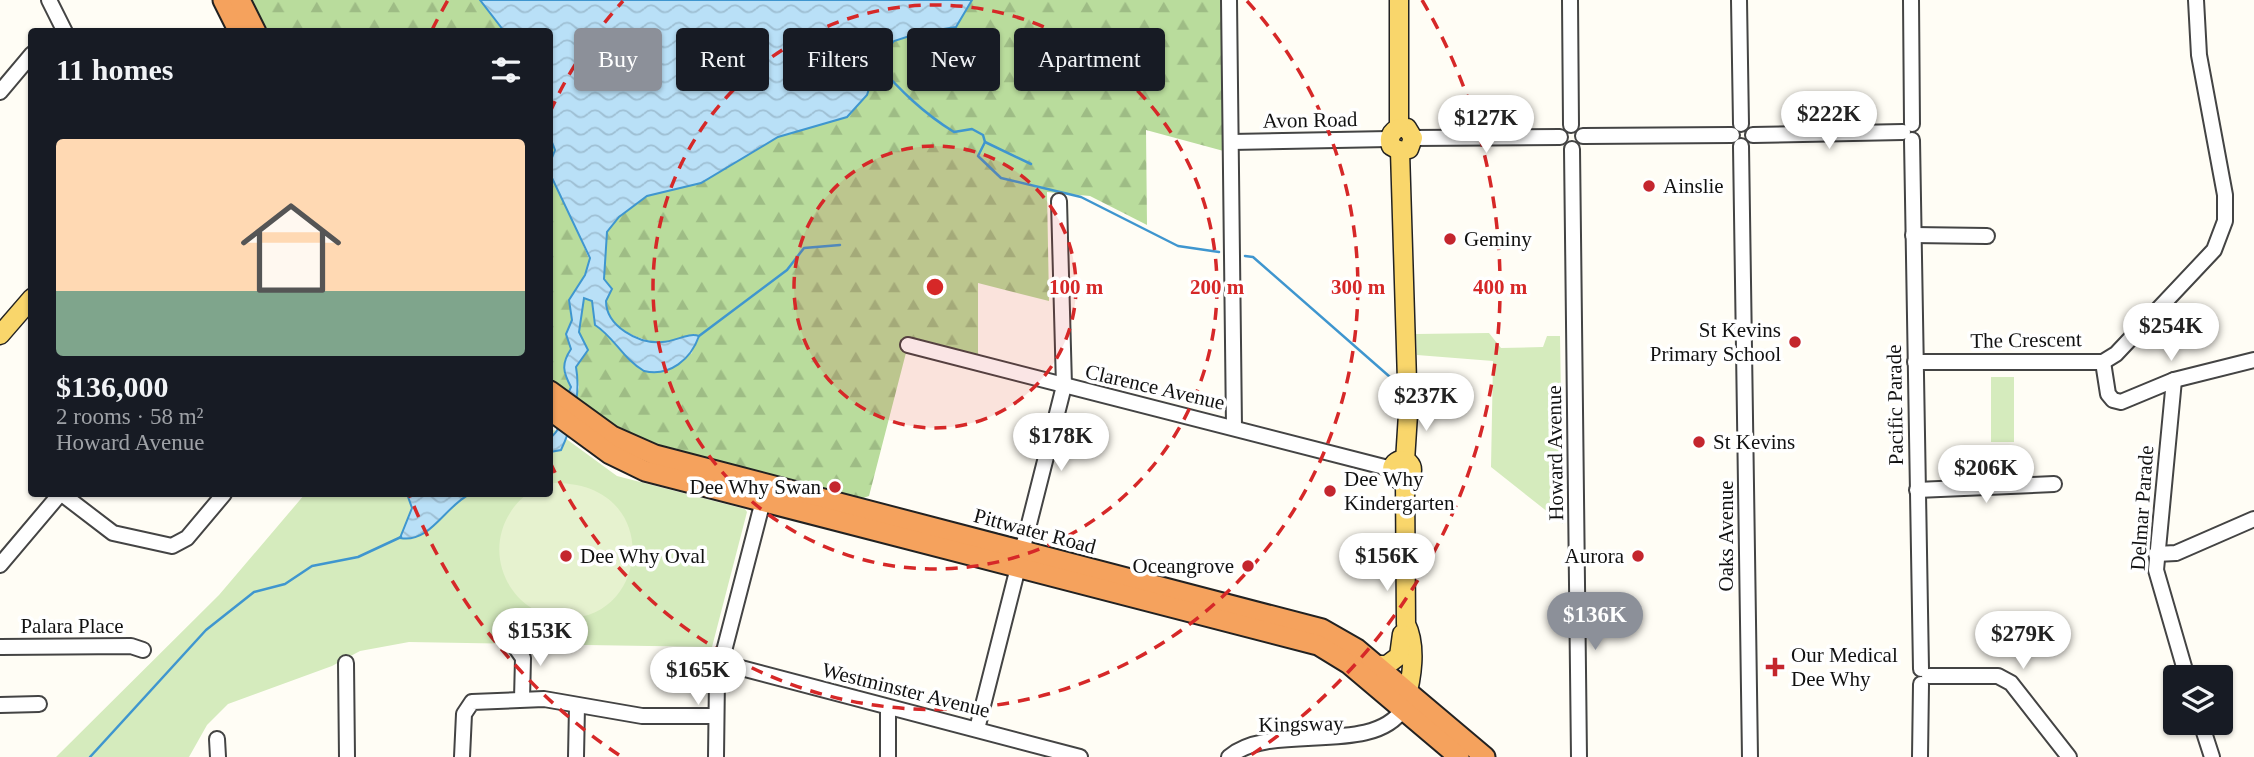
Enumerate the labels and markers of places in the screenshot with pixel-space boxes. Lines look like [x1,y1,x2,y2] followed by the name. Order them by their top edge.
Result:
[1780,92,1878,151] pin: $222K
[1437,96,1535,155] pin: $127K
[1663,174,1724,198] place label: Ainslie
[1641,178,1657,194] marker: Ainslie
[1464,227,1532,251] place label: Geminy
[1442,231,1458,247] marker: Geminy
[923,275,947,299] centre of rings
[2122,304,2220,363] pin: $254K
[1650,318,1781,366] place label: St Kevins Primary School
[1787,334,1803,350] marker: St Kevins Primary School
[1377,374,1475,433] pin: $237K
[1012,414,1110,473] pin: $178K
[1713,430,1795,454] place label: St Kevins
[1691,434,1707,450] marker: St Kevins
[1937,446,2035,505] pin: $206K
[1344,467,1455,515] place label: Dee Why Kindergarten
[690,475,821,499] place label: Dee Why Swan
[827,479,843,495] marker: Dee Why Swan
[1322,483,1338,499] marker: Dee Why Kindergarten
[1338,534,1436,593] pin: $156K
[580,544,706,568] place label: Dee Why Oval
[1565,544,1625,568] place label: Aurora
[558,548,574,564] marker: Dee Why Oval
[1630,548,1646,564] marker: Aurora
[1133,554,1234,578] place label: Oceangrove
[1240,558,1256,574] marker: Oceangrove
[1546,592,1644,652] pin: $136K
[491,608,589,668] pin: $153K
[1974,612,2072,671] pin: $279K
[1791,643,1898,691] place label: Our Medical Dee Why
[649,648,747,707] pin: $165K
[1765,657,1785,677] marker: Our Medical Dee Why

